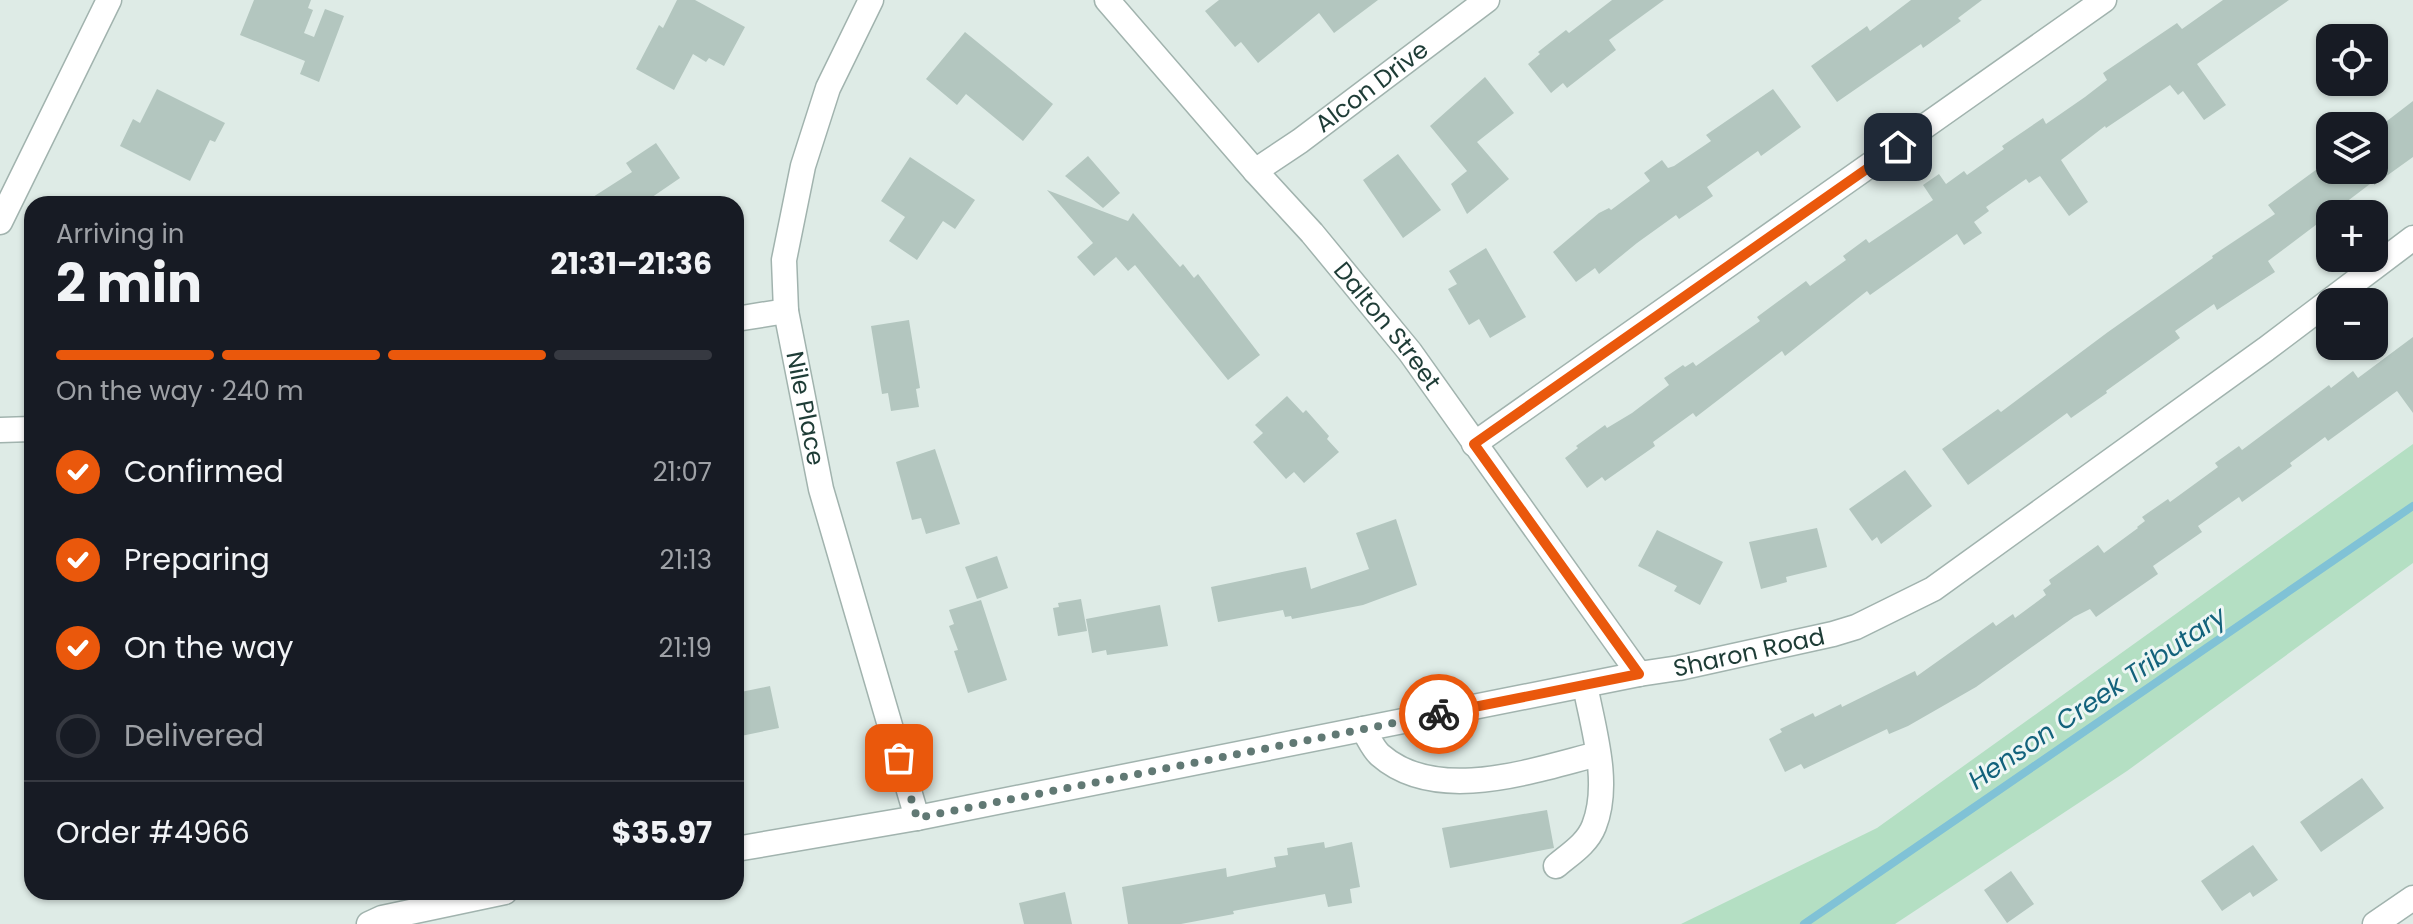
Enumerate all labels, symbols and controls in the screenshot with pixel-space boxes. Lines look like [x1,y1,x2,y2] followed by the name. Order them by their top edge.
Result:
[2316,24,2388,360] map controls
[2316,24,2388,96] button: locate
[1308,33,1435,140] street label: Alcon Drive
[2316,112,2388,184] button: layers
[1864,113,1932,181] pin
[1876,125,1920,169] icon: home
[2316,200,2388,272] button: +
[56,216,185,252] text: Arriving in
[551,242,712,285] text: 21:31–21:36
[56,247,202,320] text: 2 min
[1326,255,1449,396] street label: Dalton Street
[2316,288,2388,360] button: −
[778,348,833,468] street label: Nile Place
[56,373,303,409] text: On the way · 240 m
[56,450,100,494] icon: check
[124,450,284,493] text: Confirmed
[653,454,712,490] text: 21:07
[56,538,100,582] icon: check
[124,538,270,581] text: Preparing
[660,542,712,578] text: 21:13
[1961,597,2234,798] water label: Henson Creek Tributary
[1670,619,1828,685] street label: Sharon Road
[56,626,100,670] icon: check
[124,626,293,669] text: On the way
[658,630,712,666] text: 21:19
[1399,674,1479,754] courier
[1417,692,1461,736] icon: bike
[124,714,264,757] text: Delivered
[865,724,933,792] pin
[877,736,921,780] icon: bag
[56,811,250,854] text: Order #4966
[612,811,712,854] text: $35.97

